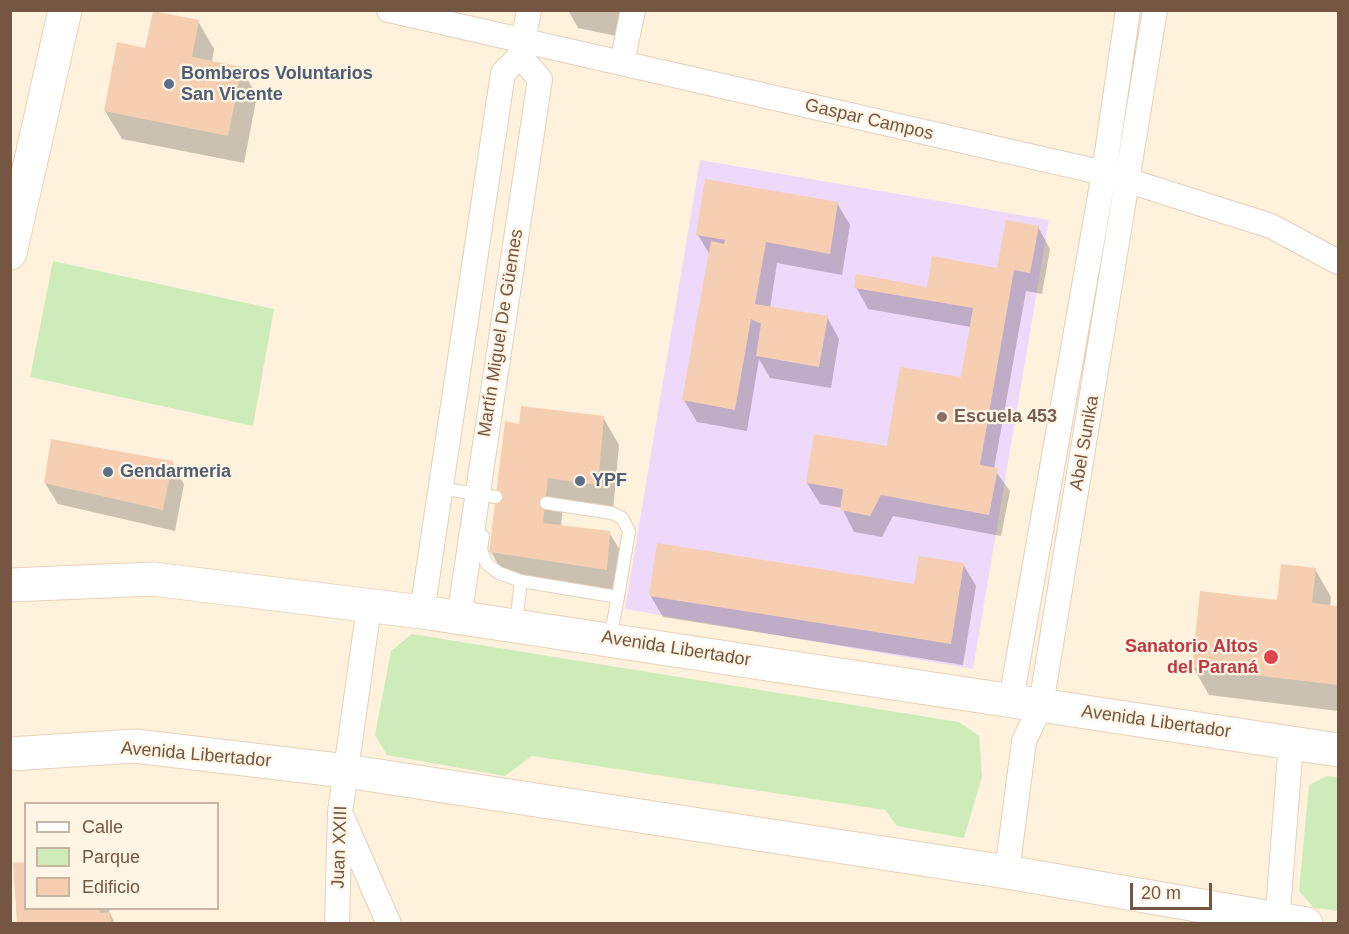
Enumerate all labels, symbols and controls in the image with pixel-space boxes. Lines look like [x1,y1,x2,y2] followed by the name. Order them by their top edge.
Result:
[181,63,373,106] place label: Bomberos Voluntarios San Vicente
[162,77,176,91] marker: Bomberos Voluntarios San Vicente
[803,95,935,145] street label: Gaspar Campos
[474,228,528,438] street label: Martín Miguel De Güemes
[1066,394,1104,492] street label: Abel Sunika
[954,406,1057,428] place label: Escuela 453
[935,410,949,424] marker: Escuela 453
[120,461,231,483] place label: Gendarmeria
[101,465,115,479] marker: Gendarmeria
[592,470,627,492] place label: YPF
[573,474,587,488] marker: YPF
[600,627,752,671] street label: Avenida Libertador
[1125,636,1258,678] place label: Sanatorio Altos del Paraná
[1262,648,1280,666] marker: Sanatorio Altos del Paraná
[1080,701,1232,743] street label: Avenida Libertador
[120,738,272,772] street label: Avenida Libertador
[24,802,219,910] legend
[328,805,352,889] street label: Juan XXIII
[82,817,123,837] text: Calle
[82,847,140,867] text: Parque
[1133,871,1216,909] scale bar
[82,877,140,897] text: Edificio
[1141,883,1181,903] text: 20 m

